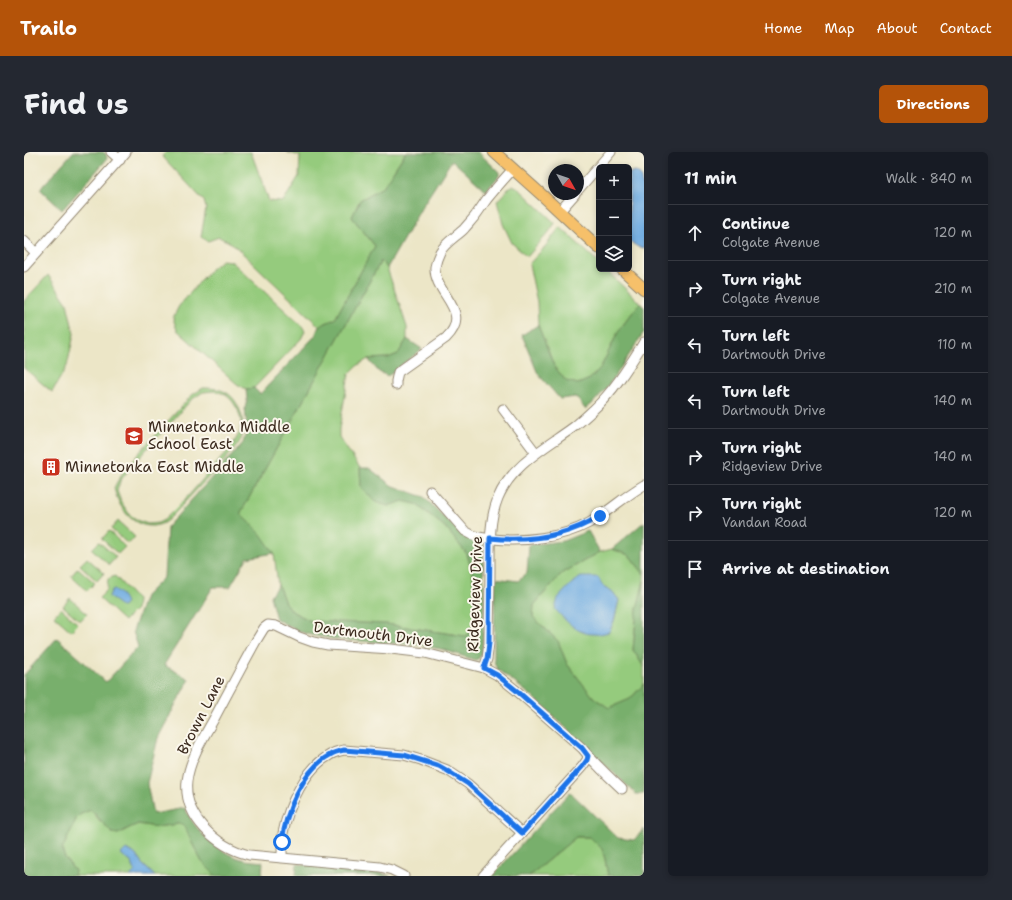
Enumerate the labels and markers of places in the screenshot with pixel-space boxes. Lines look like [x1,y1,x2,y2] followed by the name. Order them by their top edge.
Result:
[148,417,290,454] place label: Minnetonka Middle School East
[123,425,145,447] school or university icon: Minnetonka Middle School East
[40,456,62,478] building icon: Minnetonka East Middle
[65,457,244,477] place label: Minnetonka East Middle

